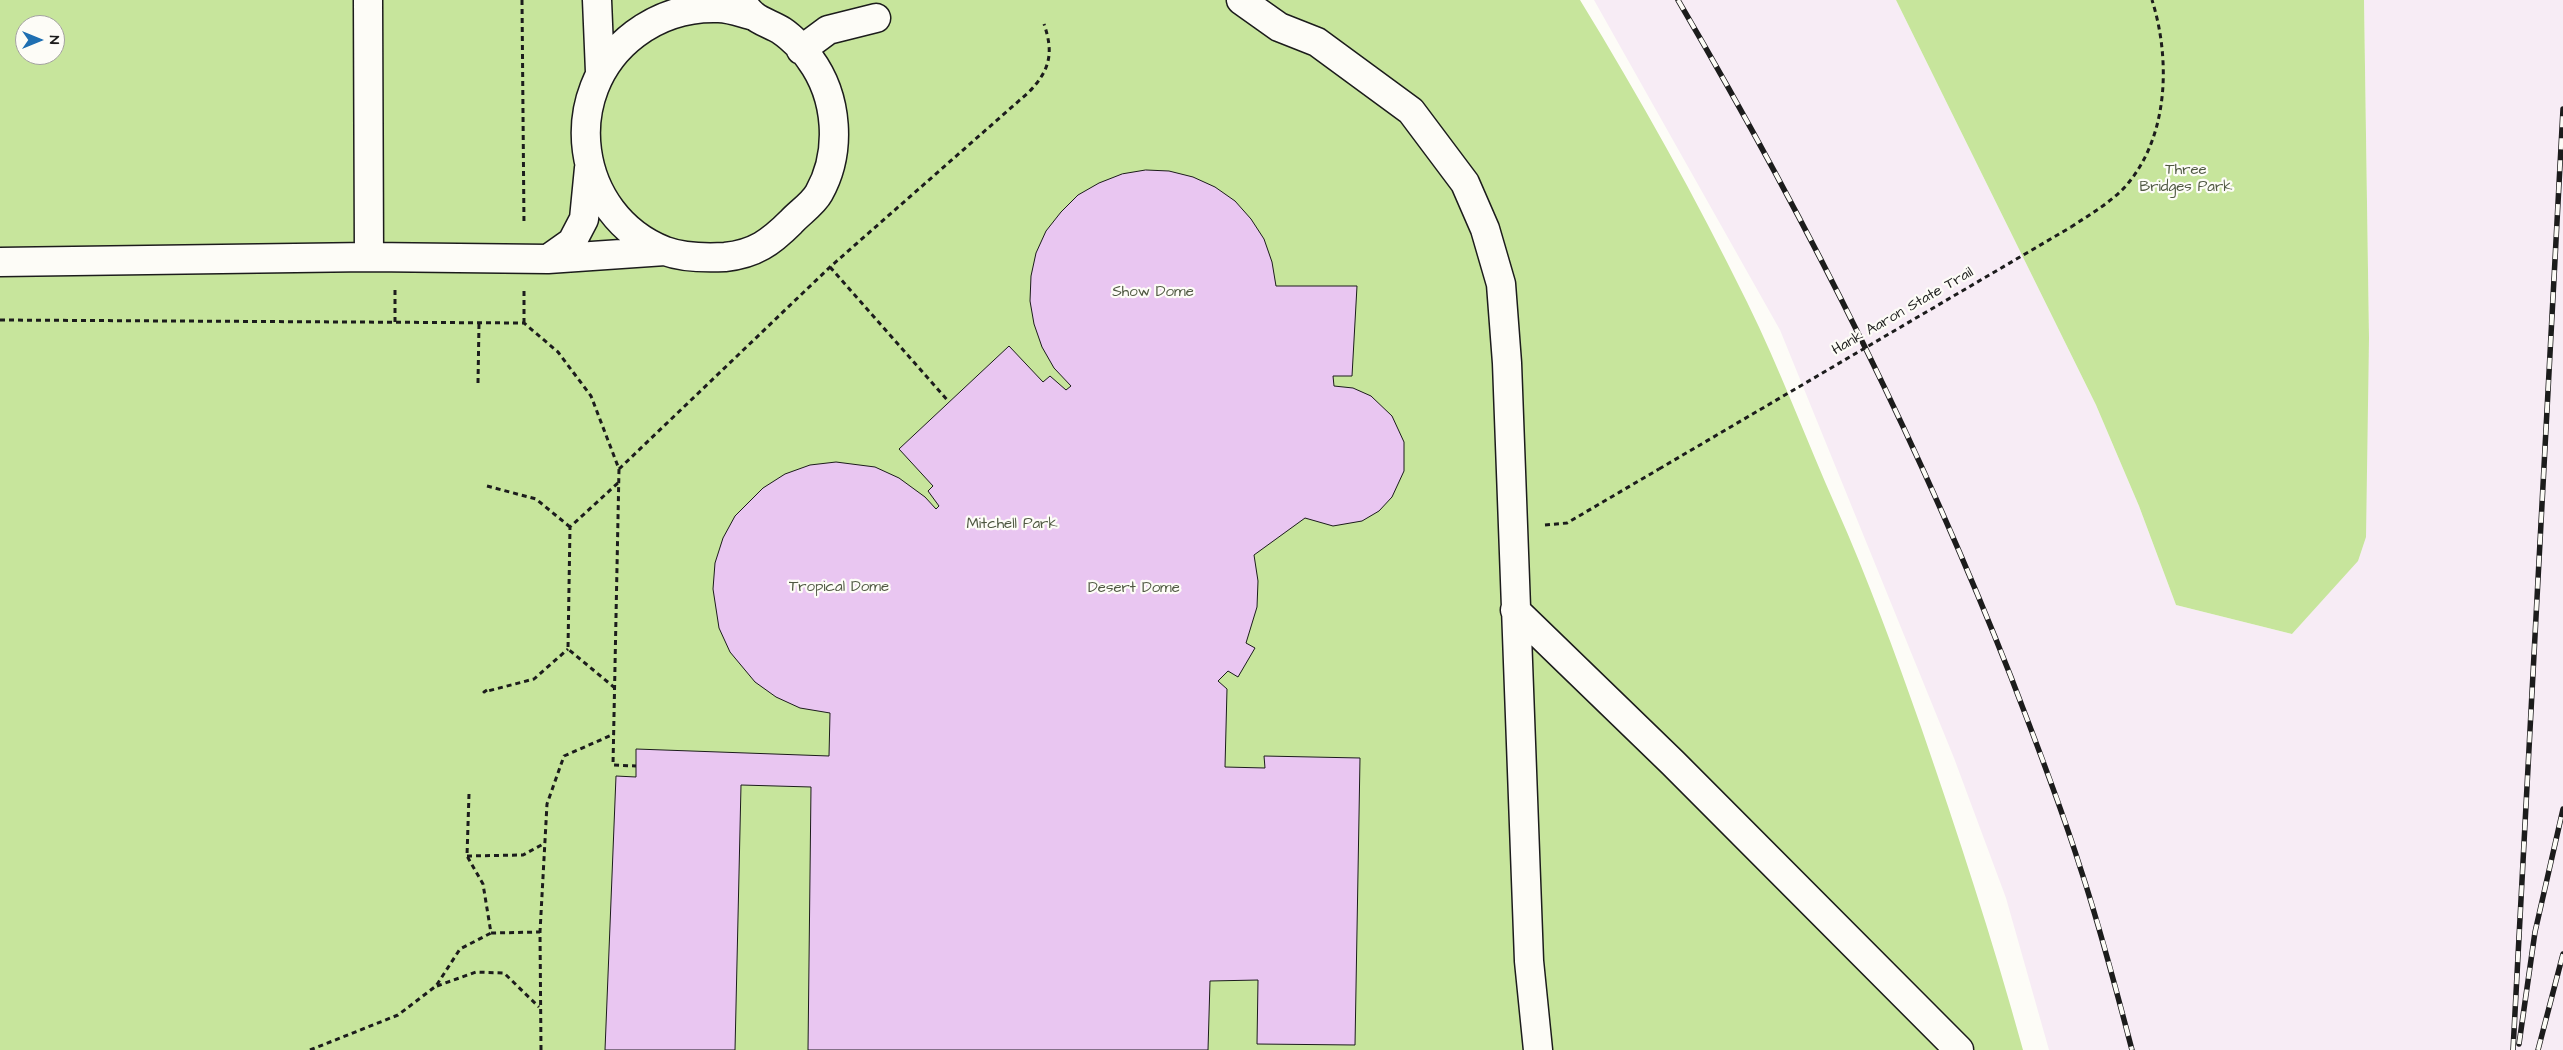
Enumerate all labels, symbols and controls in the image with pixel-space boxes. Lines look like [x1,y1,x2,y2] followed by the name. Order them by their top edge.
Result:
[15,15,65,65] north arrow
[44,36,64,44] text: N
[2140,162,2232,197] park label: Three Bridges Park
[1829,264,1977,360] street label: Hank Aaron State Trail
[1112,284,1194,302] park label: Show Dome
[966,516,1058,534] park label: Mitchell Park
[789,579,889,597] park label: Tropical Dome
[1088,580,1180,598] park label: Desert Dome

